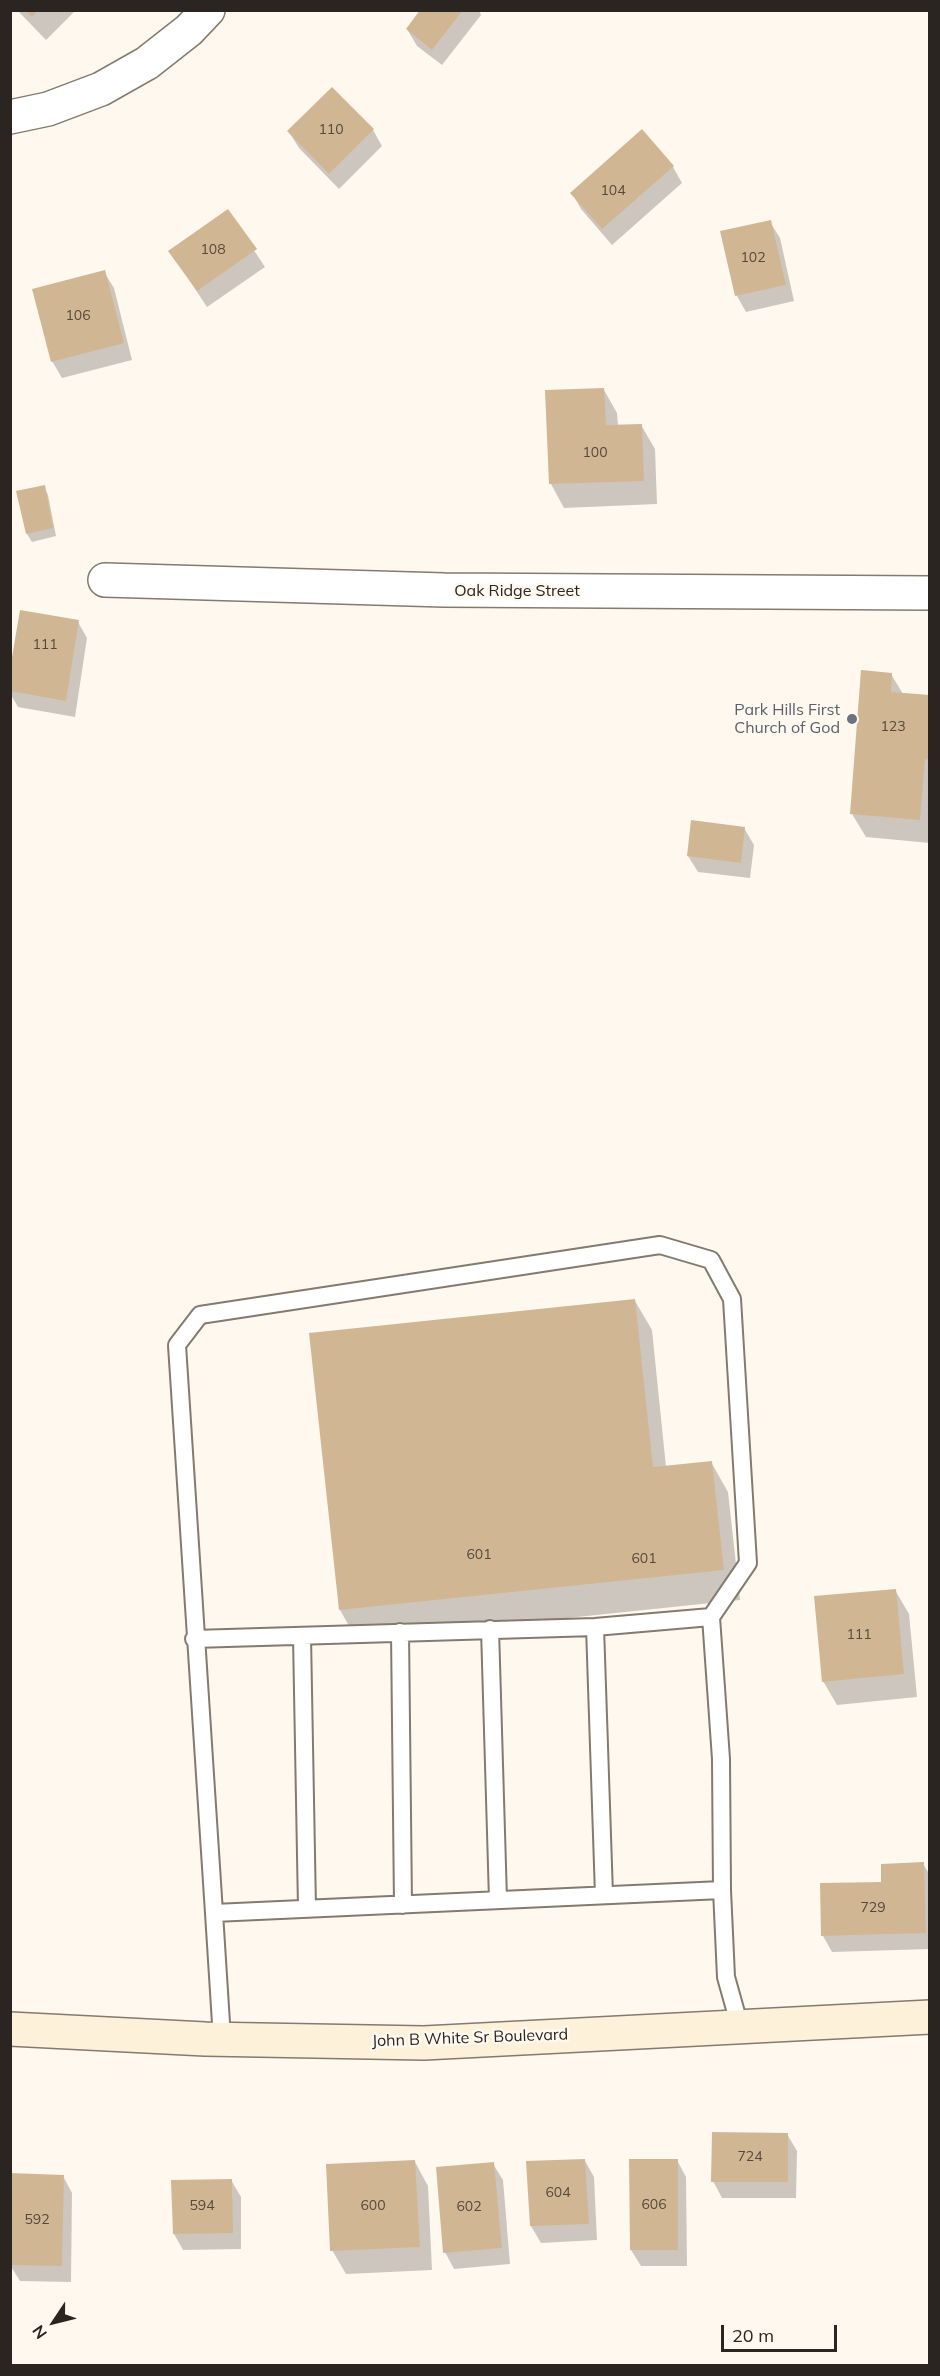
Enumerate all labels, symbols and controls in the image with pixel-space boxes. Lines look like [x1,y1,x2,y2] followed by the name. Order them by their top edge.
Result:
[318,122,344,138] house number: 110
[600,183,626,199] house number: 104
[200,242,226,258] house number: 108
[740,250,766,266] house number: 102
[65,308,91,324] house number: 106
[582,445,608,461] house number: 100
[454,581,580,601] street label: Oak Ridge Street
[32,637,58,653] house number: 111
[734,700,840,738] place label: Park Hills First Church of God
[845,712,859,726] marker: Park Hills First Church of God
[880,719,906,735] house number: 123
[466,1547,492,1563] house number: 601
[631,1551,657,1567] house number: 601
[846,1627,872,1643] house number: 111
[860,1900,886,1916] house number: 729
[371,2025,569,2051] street label: John B White Sr Boulevard
[737,2149,763,2165] house number: 724
[545,2185,571,2201] house number: 604
[641,2197,667,2213] house number: 606
[189,2198,215,2214] house number: 594
[360,2198,386,2214] house number: 600
[456,2199,482,2215] house number: 602
[24,2212,50,2228] house number: 592
[24,2292,84,2352] north arrow
[724,2313,840,2351] scale bar
[28,2322,51,2343] text: N
[732,2324,774,2347] text: 20 m

